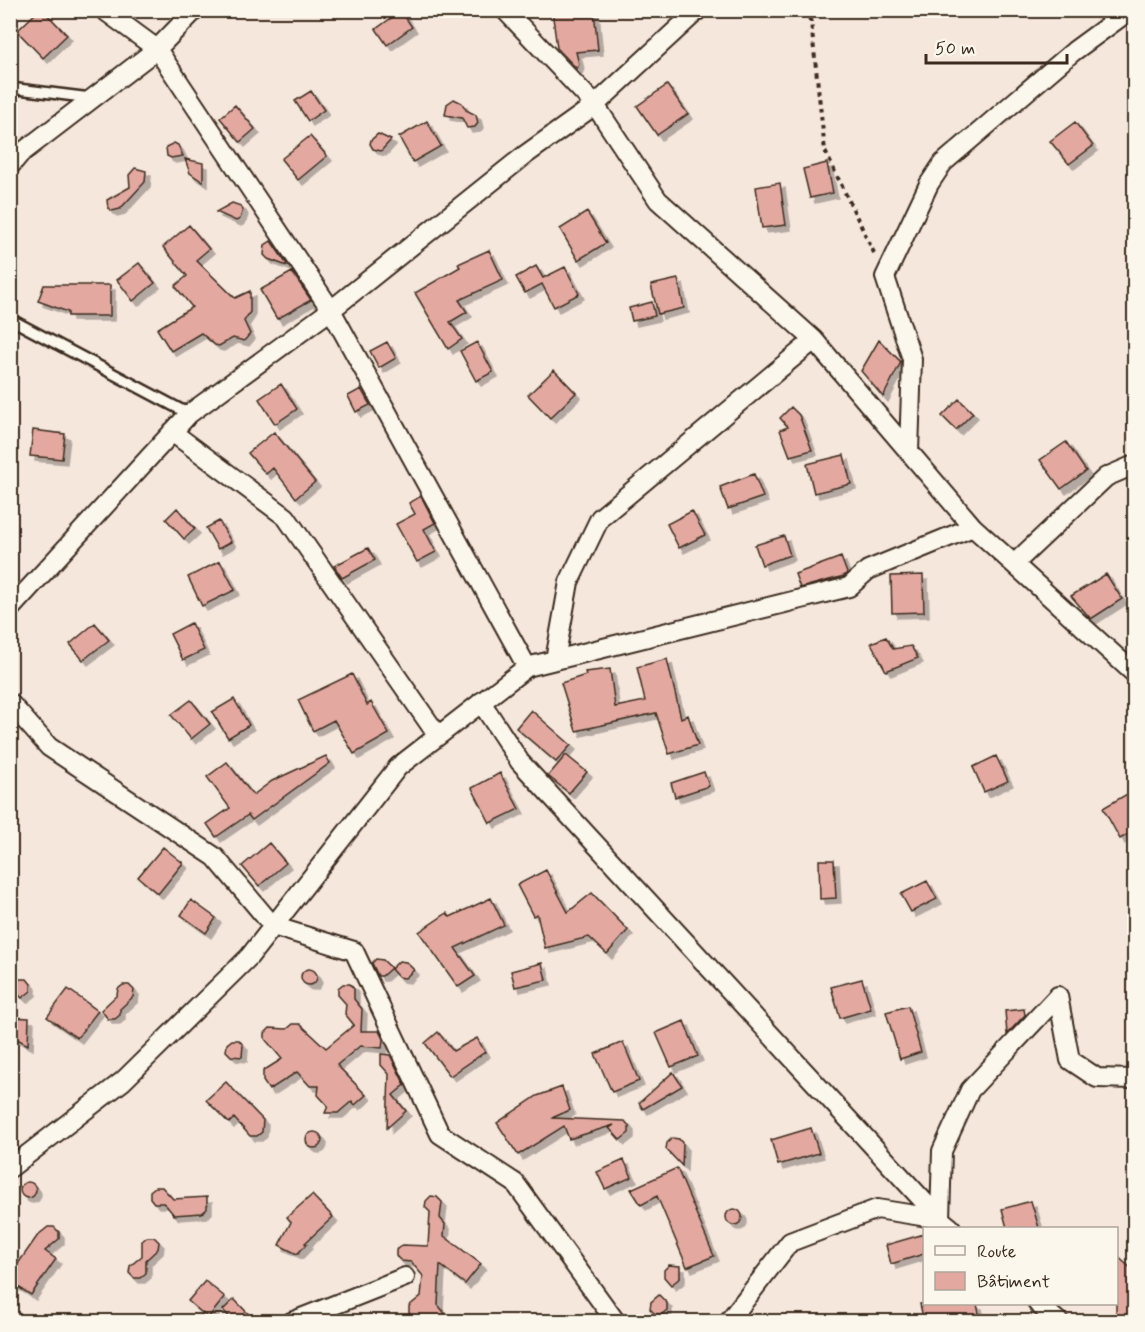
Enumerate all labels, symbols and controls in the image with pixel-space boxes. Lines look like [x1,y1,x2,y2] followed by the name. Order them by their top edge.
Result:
[926,27,1067,65] scale bar
[935,37,975,61] text: 50 m
[923,1227,1118,1305] legend
[977,1240,1016,1264] text: Route
[977,1270,1050,1294] text: Bâtiment

